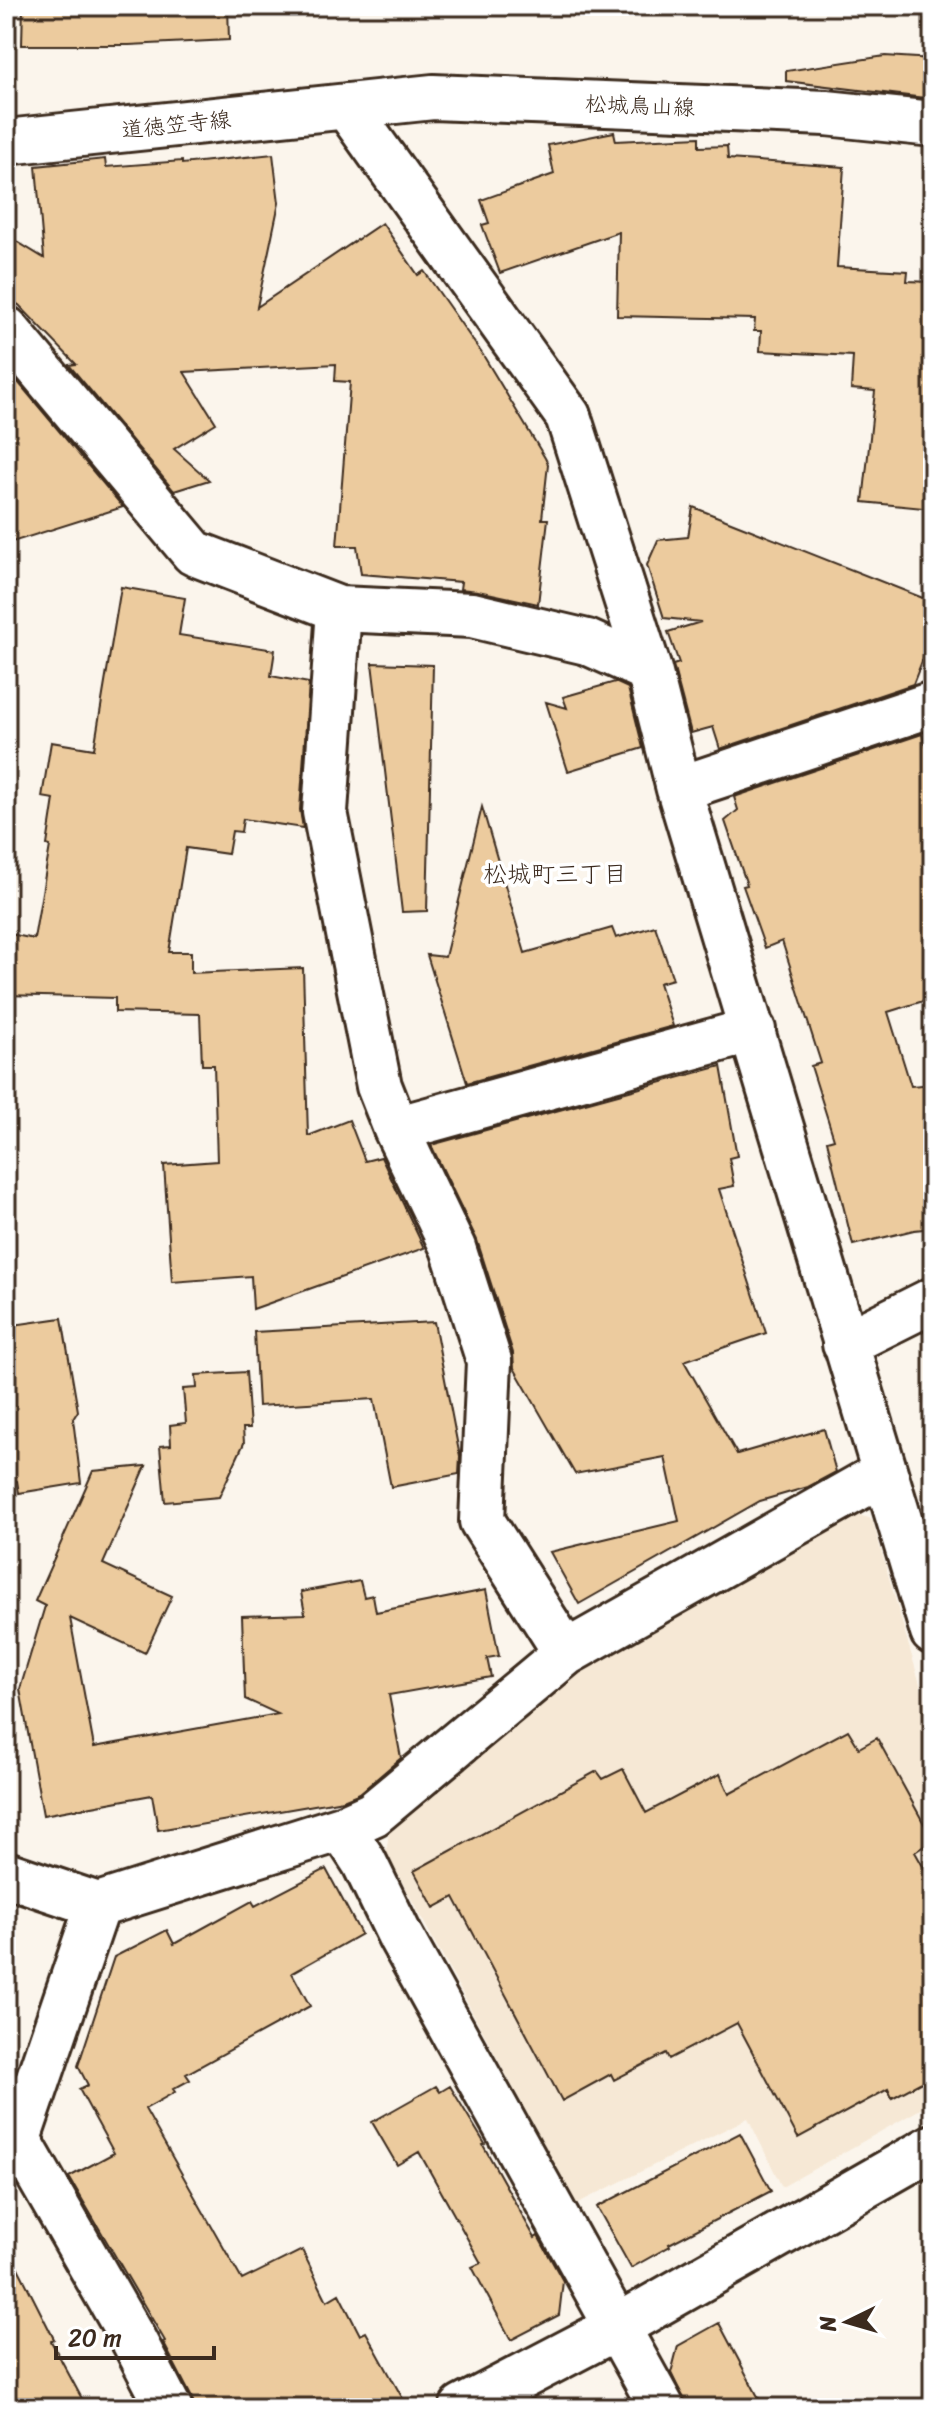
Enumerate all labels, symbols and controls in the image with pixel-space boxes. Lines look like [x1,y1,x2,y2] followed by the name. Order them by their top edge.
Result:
[584,84,696,127] street label: 松城鳥山線
[119,99,233,150] street label: 道徳笠寺線
[483,853,627,895] district label: 松城町三丁目
[807,2282,887,2362] north arrow
[56,2310,214,2360] scale bar
[807,2314,848,2334] text: N
[68,2317,122,2359] text: 20 m

